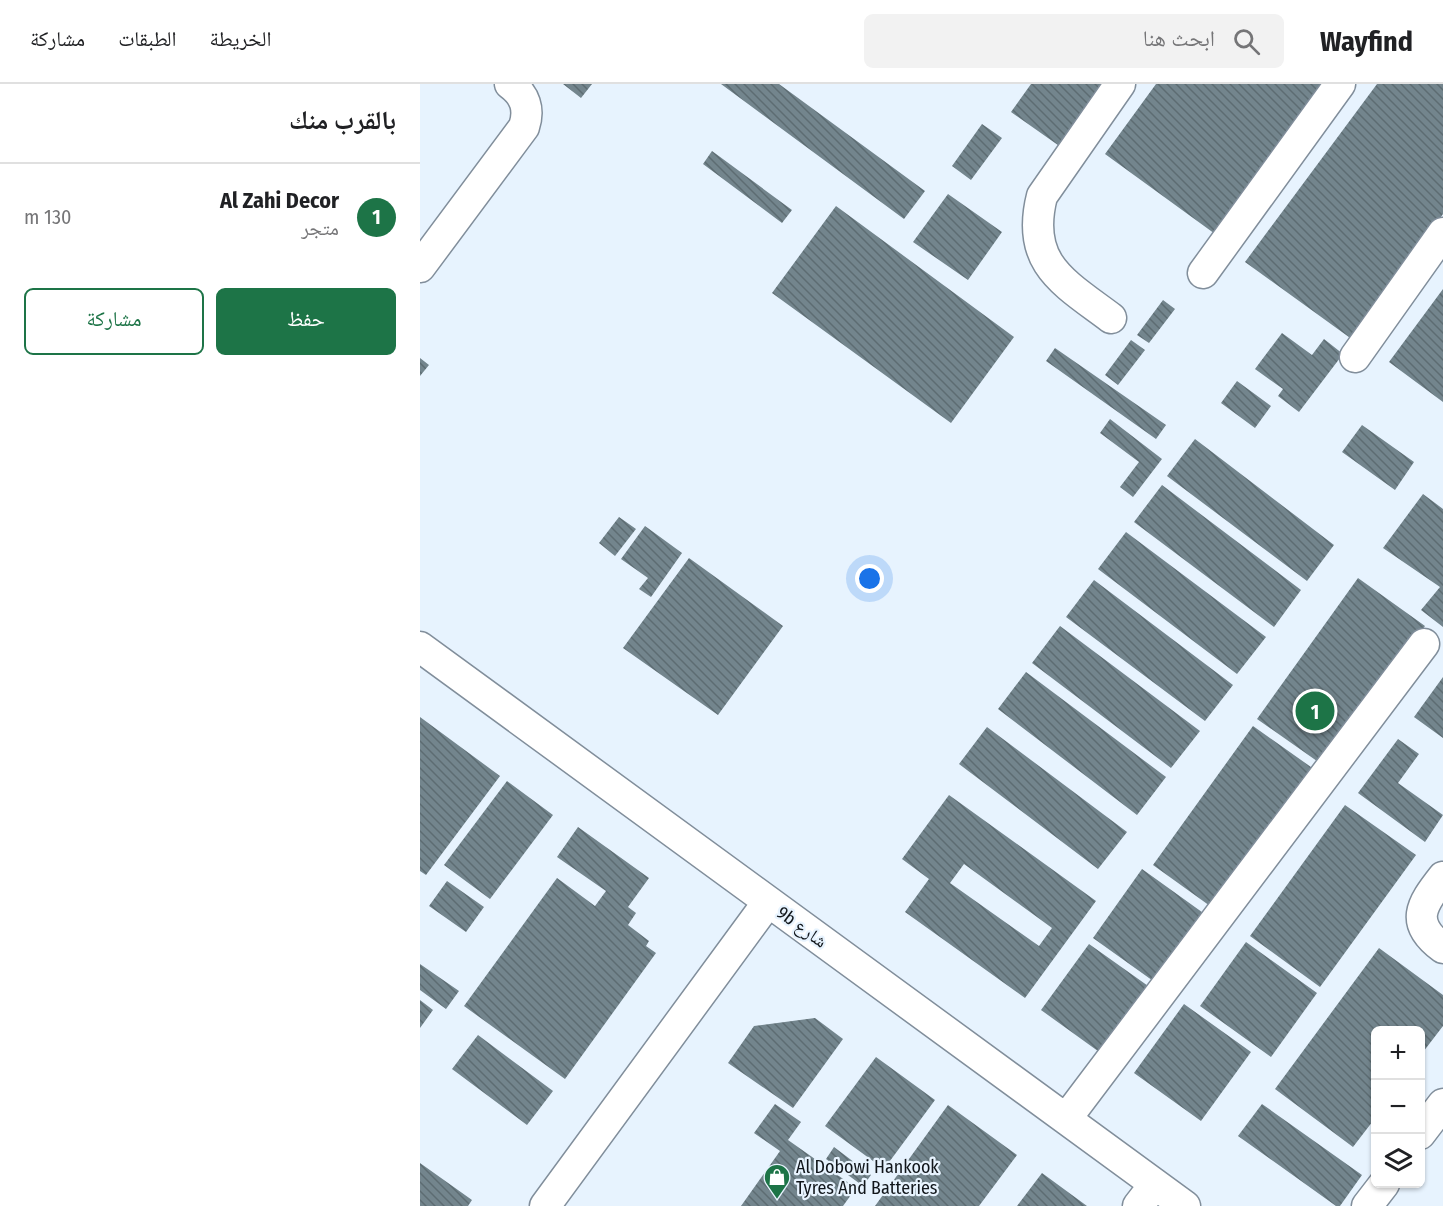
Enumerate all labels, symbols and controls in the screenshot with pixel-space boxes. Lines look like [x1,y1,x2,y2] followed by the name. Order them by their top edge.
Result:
[864,14,1284,68] search box
[1143,25,1215,52] text: ابحث هنا
[1230,25,1263,58] icon: search
[1320,25,1413,58] text: Wayfind
[30,26,85,52] text: مشاركة
[118,26,177,52] text: الطبقات
[210,26,271,52] text: الخريطة
[289,105,396,136] text: بالقرب منك
[220,187,339,214] text: Al Zahi Decor
[24,205,71,229] text: 130 m
[372,205,381,229] text: 1
[301,216,339,240] text: متجر
[24,288,204,355] button: مشاركة
[216,288,396,355] button: حفظ
[855,564,884,593] your location
[1296,688,1334,734] pin: 1
[773,901,831,953] street label: 9b شارع
[1371,1026,1425,1188] map controls
[1371,1026,1425,1080] button: +
[1371,1080,1425,1134] button: −
[1371,1134,1425,1188] button: layers
[796,1156,939,1199] place label: Al Dobowi Hankook Tyres And Batteries
[762,1162,792,1200] shop icon: Al Dobowi Hankook Tyres And Batteries

